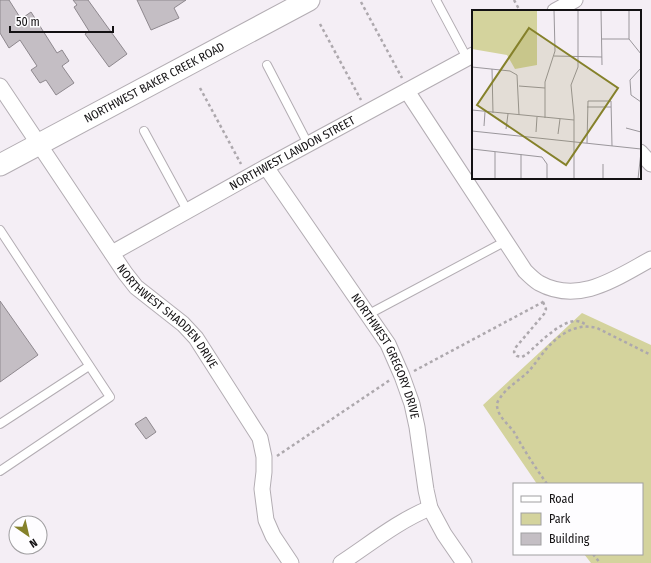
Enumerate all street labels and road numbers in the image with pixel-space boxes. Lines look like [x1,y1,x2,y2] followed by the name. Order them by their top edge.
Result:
[82,39,227,126] street label: NORTHWEST BAKER CREEK ROAD
[227,113,358,193] street label: NORTHWEST LANDON STREET
[114,262,221,371] street label: NORTHWEST SHADDEN DRIVE
[348,291,422,421] street label: NORTHWEST GREGORY DRIVE

